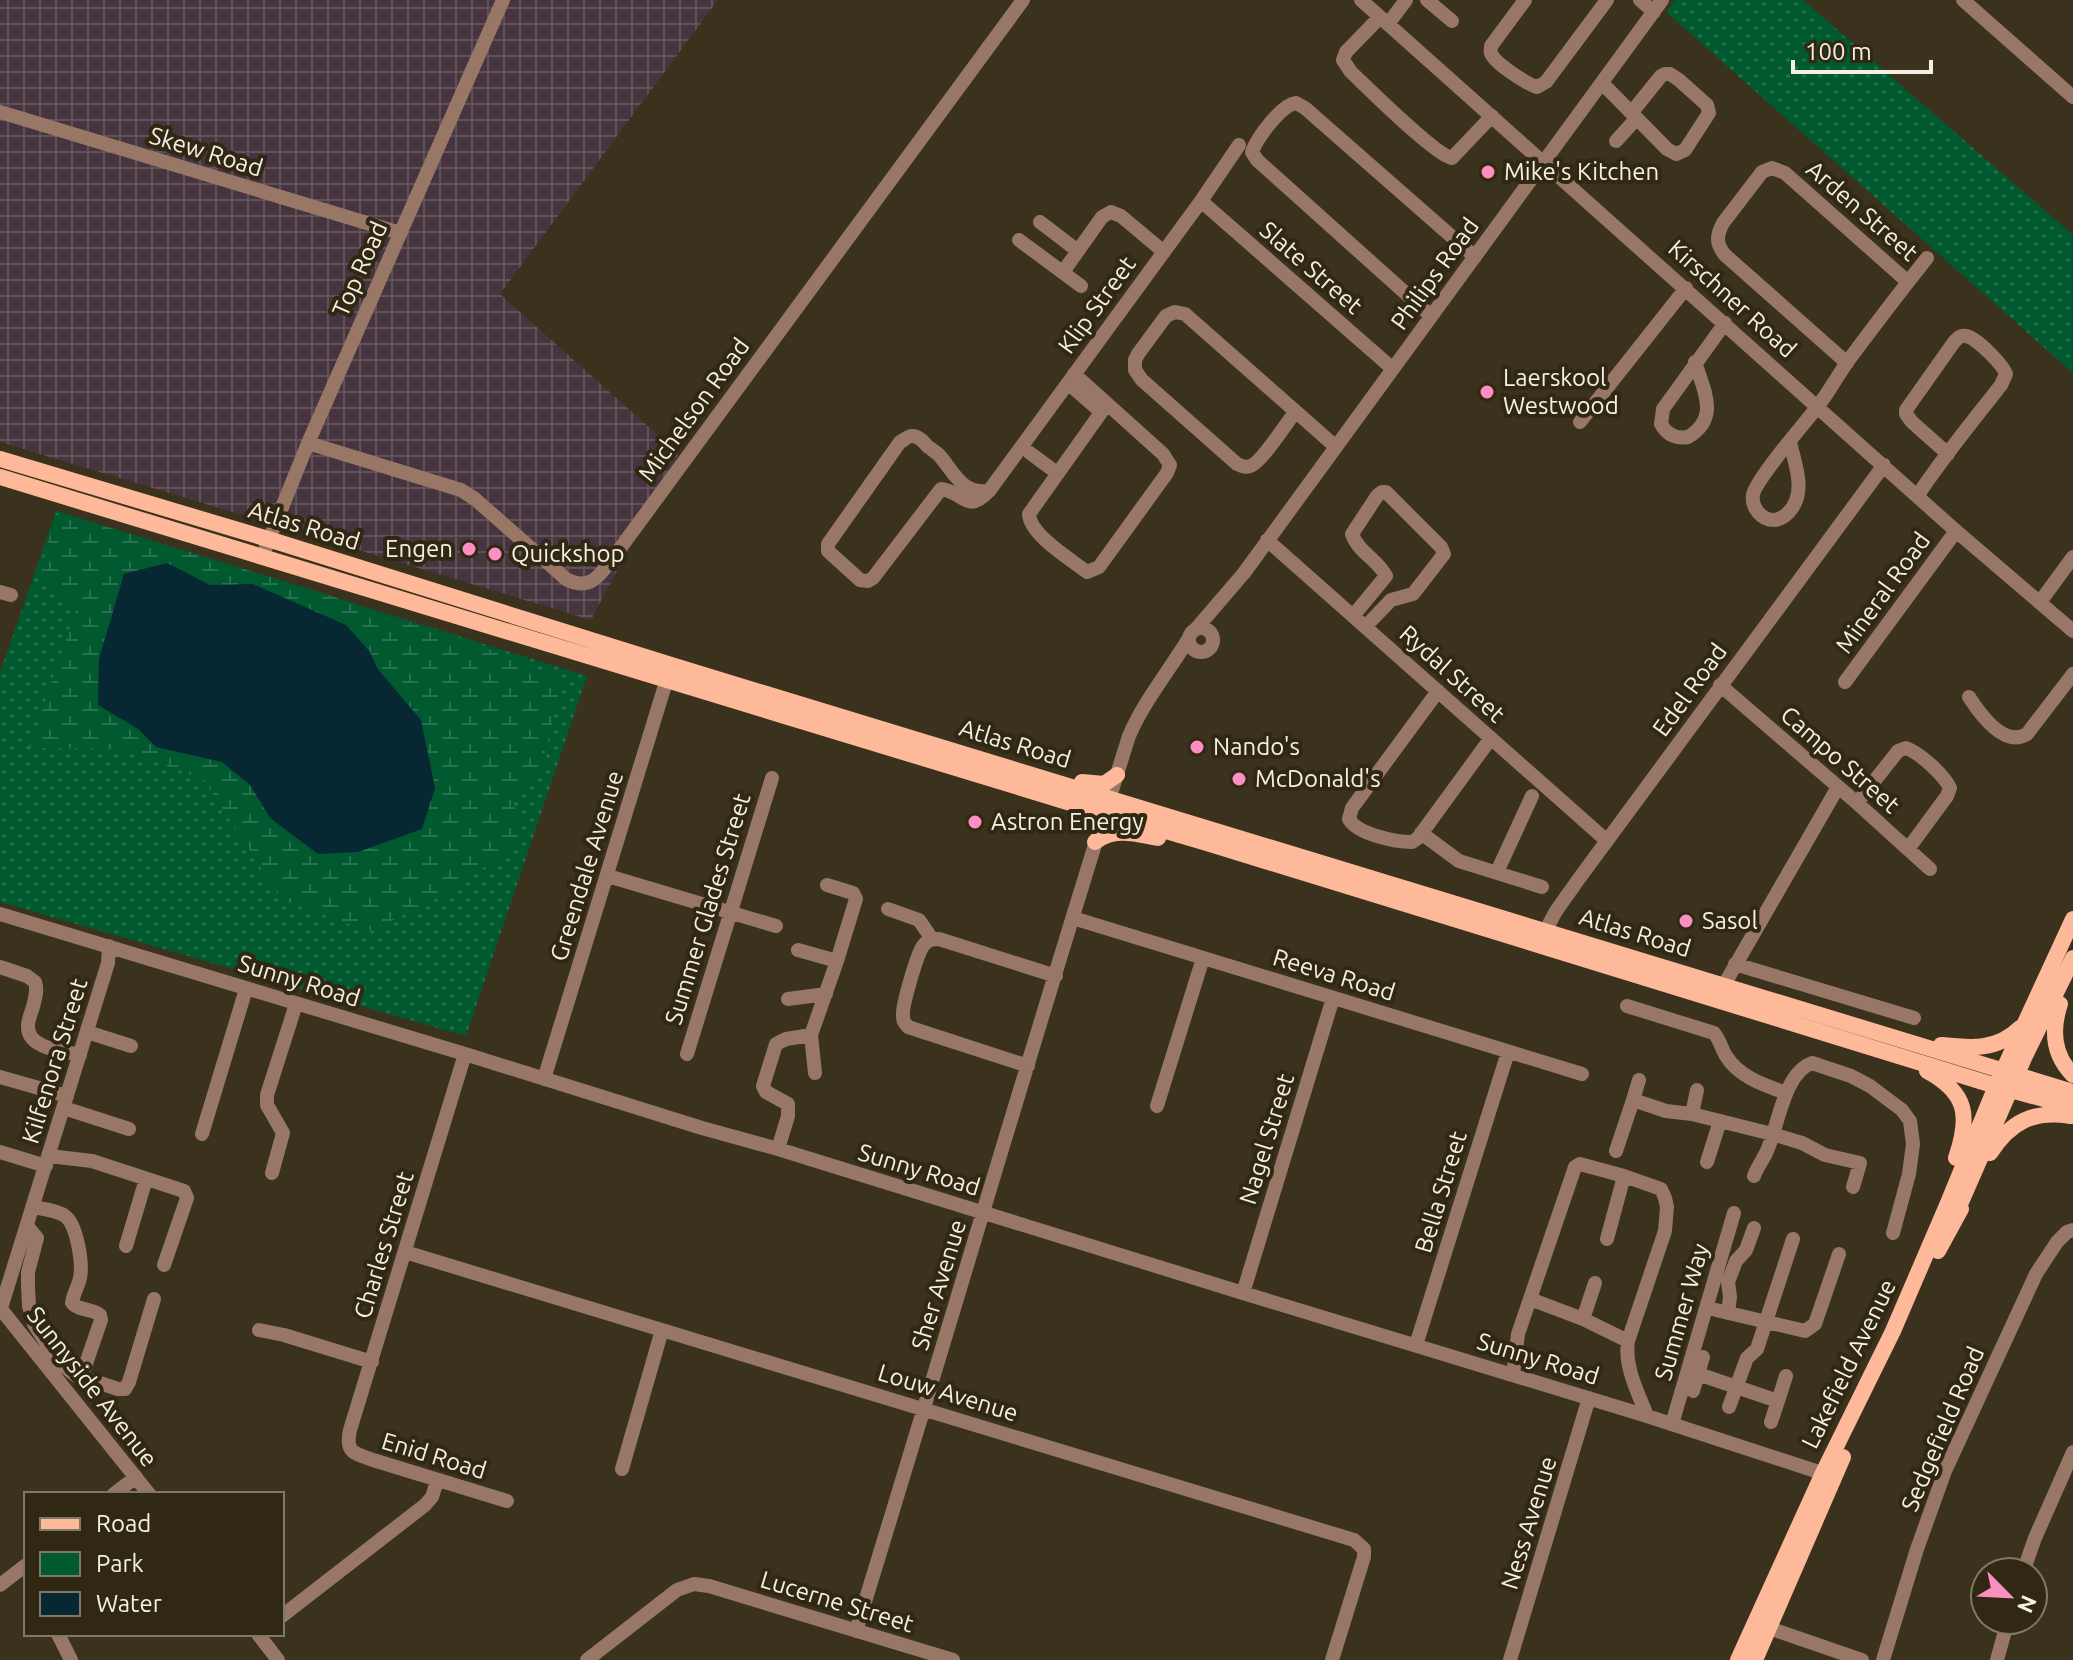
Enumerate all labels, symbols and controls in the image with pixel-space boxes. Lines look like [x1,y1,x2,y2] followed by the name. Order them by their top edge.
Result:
[1793,24,1931,74] scale bar
[1805,38,1872,65] text: 100 m
[146,122,266,182] street label: Skew Road
[1801,155,1924,267] street label: Arden Street
[1504,158,1659,185] place label: Mike's Kitchen
[1479,163,1497,181] marker: Mike's Kitchen
[1385,213,1484,335] street label: Philips Road
[1255,216,1368,320] street label: Slate Street
[327,217,392,320] street label: Top Road
[1663,234,1802,363] street label: Kirschner Road
[1052,250,1141,358] street label: Klip Street
[633,333,755,486] street label: Michelson Road
[1503,364,1619,419] place label: Laerskool Westwood
[1478,383,1496,401] marker: Laerskool Westwood
[245,496,363,555] street label: Atlas Road
[1830,527,1935,658] street label: Mineral Road
[385,535,453,562] place label: Engen
[460,540,478,558] marker: Engen
[511,540,625,567] place label: Quickshop
[486,545,504,563] marker: Quickshop
[1394,620,1511,728] street label: Rydal Street
[1647,638,1732,741] street label: Edel Road
[1775,701,1906,819] street label: Campo Street
[956,714,1074,773] street label: Atlas Road
[1213,733,1300,760] place label: Nando's
[1188,738,1206,756] marker: Nando's
[1255,765,1381,792] place label: McDonald's
[545,767,628,964] street label: Greendale Avenue
[1230,770,1248,788] marker: McDonald's
[659,789,756,1028] street label: Summer Glades Street
[991,808,1144,835] place label: Astron Energy
[966,813,984,831] marker: Astron Energy
[1576,903,1694,962] street label: Atlas Road
[1702,907,1758,934] place label: Sasol
[1677,912,1695,930] marker: Sasol
[1270,943,1398,1006] street label: Reeva Road
[235,949,363,1012] street label: Sunny Road
[17,974,93,1147] street label: Kilfenora Street
[1234,1070,1299,1208] street label: Nagel Street
[1409,1127,1472,1256] street label: Bella Street
[855,1138,983,1201] street label: Sunny Road
[348,1168,419,1322] street label: Charles Street
[906,1216,971,1353] street label: Sher Avenue
[1649,1240,1714,1383] street label: Summer Way
[1796,1275,1901,1453] street label: Lakefield Avenue
[22,1302,163,1472] street label: Sunnyside Avenue
[1474,1327,1602,1390] street label: Sunny Road
[1896,1342,1989,1515] street label: Sedgefield Road
[875,1358,1021,1427] street label: Louw Avenue
[379,1427,490,1484] street label: Enid Road
[1495,1453,1562,1593] street label: Ness Avenue
[24,1492,284,1636] legend
[96,1510,151,1537] text: Road
[96,1550,144,1577] text: Park
[1969,1556,2049,1636] north arrow
[757,1565,918,1638] street label: Lucerne Street
[96,1590,162,1617] text: Water
[2013,1592,2042,1617] text: N

